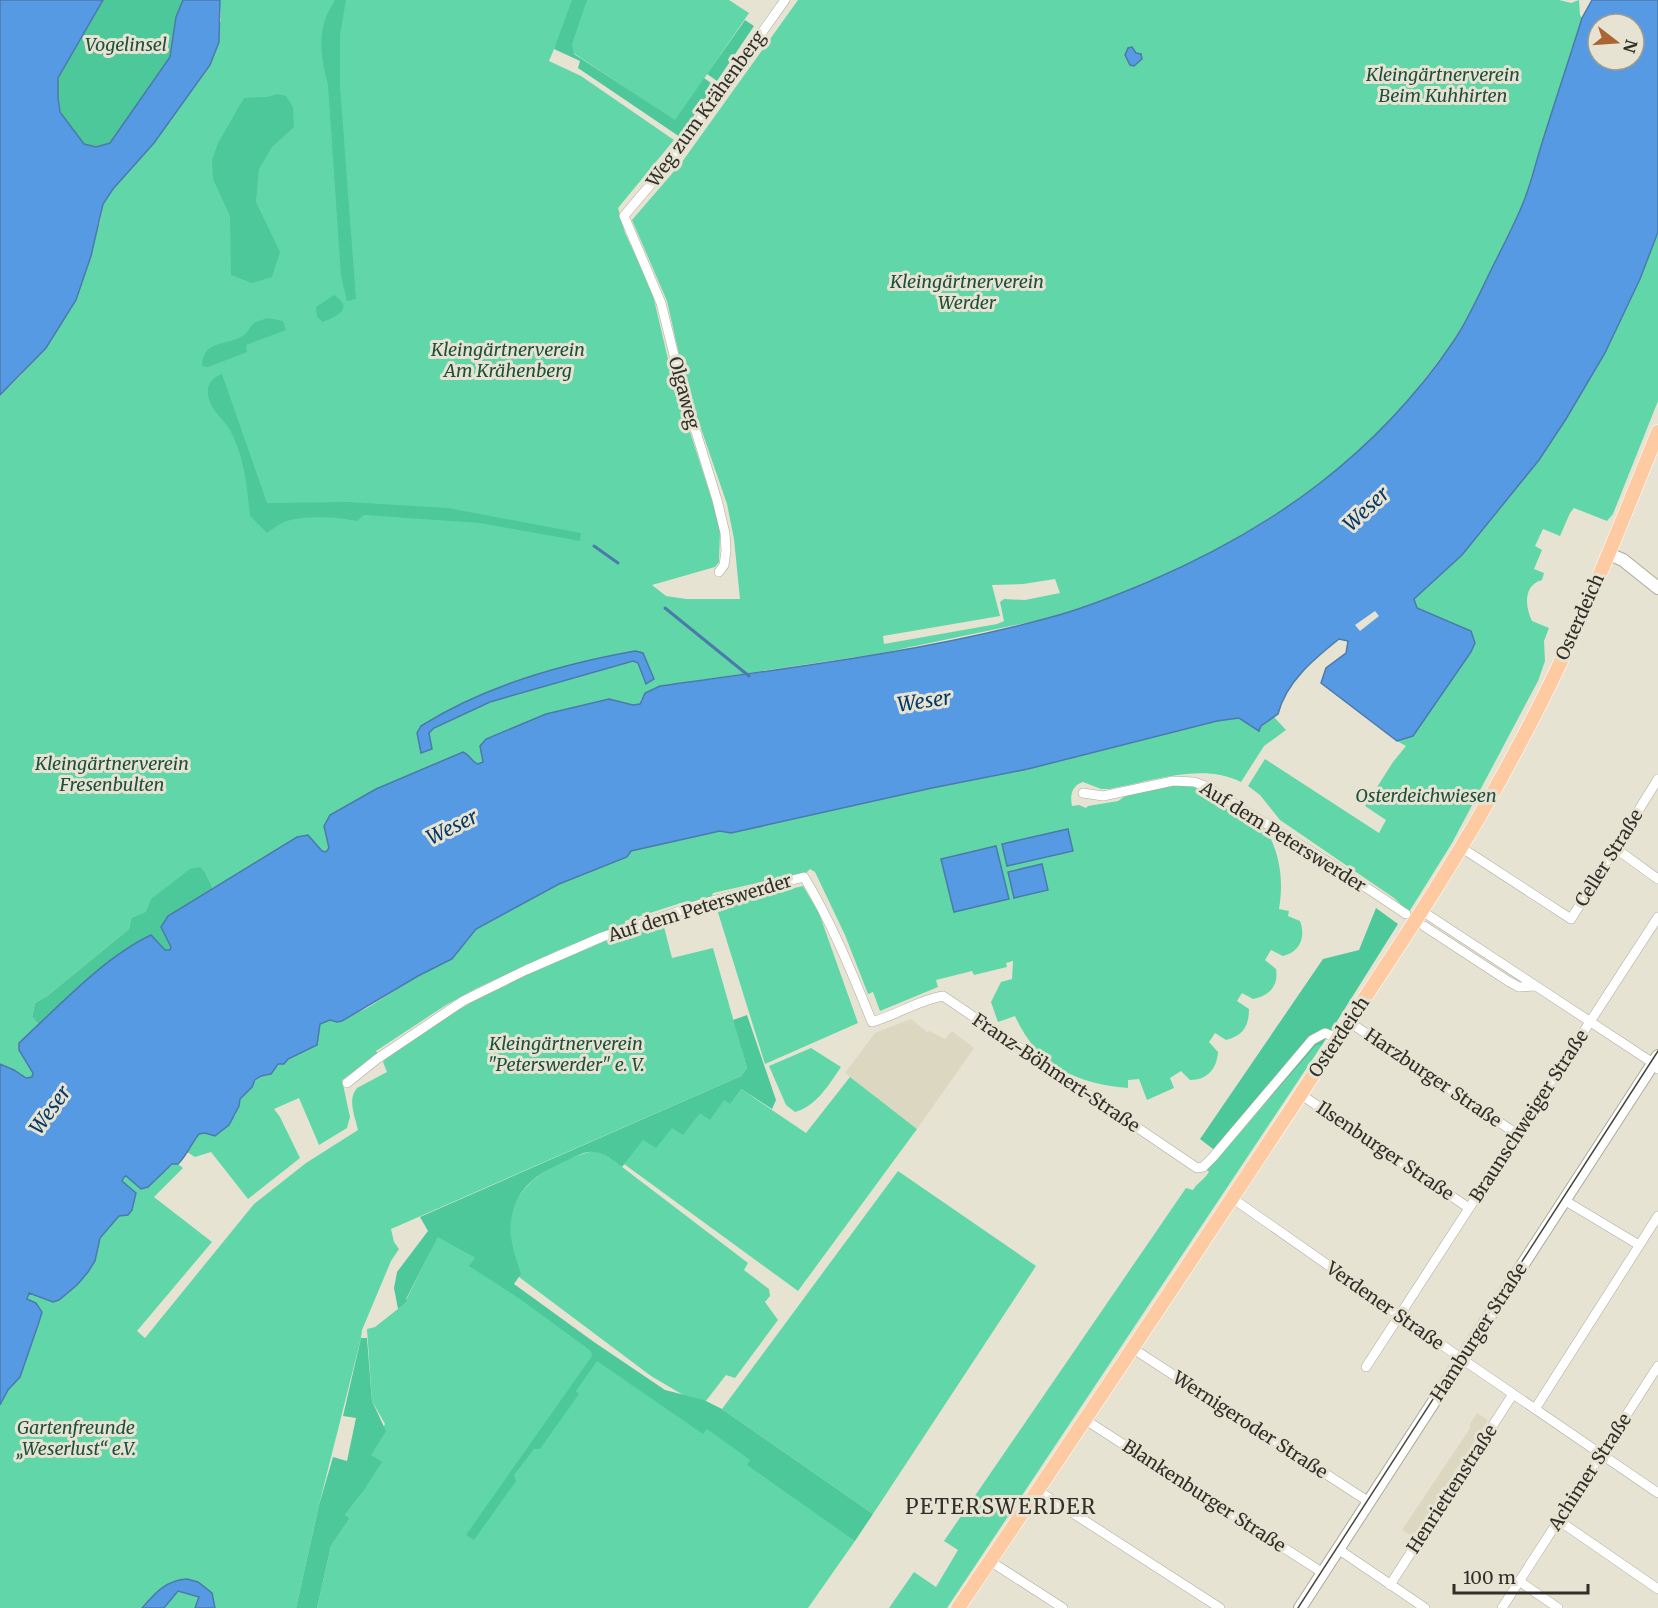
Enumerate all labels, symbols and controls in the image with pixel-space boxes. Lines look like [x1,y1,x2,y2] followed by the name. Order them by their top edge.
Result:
[1586,12,1646,72] north arrow
[641,26,770,192] street label: Weg zum Krähenberg
[85,33,167,56] park label: Vogelinsel
[1619,37,1642,56] text: N
[1365,63,1520,107] park label: Kleingärtnerverein Beim Kuhhirten
[889,270,1044,314] park label: Kleingärtnerverein Werder
[430,338,585,382] park label: Kleingärtnerverein Am Krähenberg
[664,354,705,432] street label: Olgaweg
[1337,480,1395,536] water label: Weser
[1550,570,1609,664] street label: Osterdeich
[895,684,953,717] water label: Weser
[34,752,189,796] park label: Kleingärtnerverein Fresenbulten
[1195,776,1370,897] street label: Auf dem Peterswerder
[1355,784,1497,807] park label: Osterdeichwiesen
[422,803,482,850] water label: Weser
[1570,805,1648,911] street label: Celler Straße
[604,869,795,947] street label: Auf dem Peterswerder
[1303,992,1374,1081] street label: Osterdeich
[968,1008,1144,1137] street label: Franz-Böhmert-Straße
[1360,1023,1506,1132] street label: Harzburger Straße
[1464,1025,1593,1206] street label: Braunschweiger Straße
[487,1032,645,1076] park label: Kleingärtnerverein "Peterswerder" e. V.
[24,1080,76,1139] water label: Weser
[1312,1096,1458,1205] street label: Ilsenburger Straße
[1321,1256,1449,1355] street label: Verdener Straße
[1425,1258,1532,1405] street label: Hamburger Straße
[1168,1365,1332,1483] street label: Wernigeroder Straße
[1543,1409,1636,1536] street label: Achimer Straße
[16,1416,136,1460] park label: Gartenfreunde „Weserlust“ e.V.
[1401,1420,1502,1557] street label: Henriettenstraße
[1118,1434,1290,1557] street label: Blankenburger Straße
[905,1493,1097,1520] district label: PETERSWERDER
[1454,1557,1588,1595] scale bar
[1463,1566,1516,1589] text: 100 m

